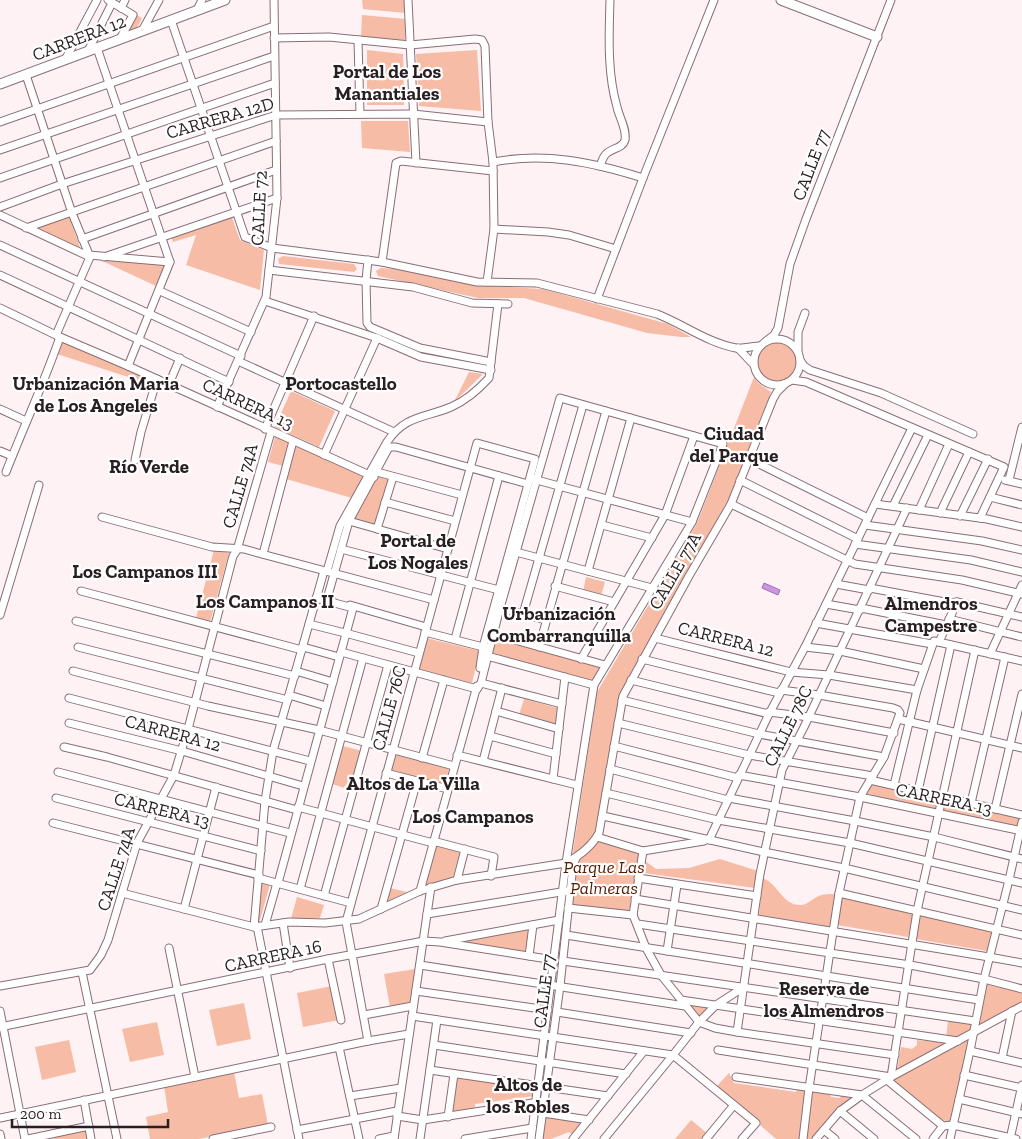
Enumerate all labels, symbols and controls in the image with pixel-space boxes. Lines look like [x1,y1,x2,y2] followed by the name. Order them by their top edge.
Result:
[29,10,129,66] street label: CARRERA 12
[333,60,441,105] district label: Portal de Los Manantiales
[163,92,277,144] street label: CARRERA 12D
[787,126,835,204] street label: CALLE 77
[246,170,272,246] street label: CALLE 72
[13,372,180,417] district label: Urbanización Maria de Los Angeles
[285,372,397,395] district label: Portocastello
[199,373,297,435] street label: CARRERA 13
[690,422,778,467] district label: Ciudad del Parque
[217,441,263,531] street label: CALLE 74A
[109,455,189,478] district label: Río Verde
[644,528,706,614] street label: CALLE 77A
[368,529,468,574] district label: Portal de Los Nogales
[72,560,218,583] district label: Los Campanos III
[196,590,334,613] district label: Los Campanos II
[884,592,978,637] district label: Almendros Campestre
[487,602,632,647] district label: Urbanización Combarranquilla
[676,616,776,662] street label: CARRERA 12
[367,663,411,753] street label: CALLE 76C
[759,682,817,770] street label: CALLE 78C
[123,710,223,756] street label: CARRERA 12
[346,772,480,795] district label: Altos de La Villa
[894,778,994,820] street label: CARRERA 13
[112,787,212,833] street label: CARRERA 13
[412,805,534,828] district label: Los Campanos
[92,824,140,914] street label: CALLE 74A
[563,856,645,899] park label: Parque Las Palmeras
[222,935,324,977] street label: CARRERA 16
[529,952,560,1029] street label: CALLE 77
[764,977,885,1022] district label: Reserva de los Almendros
[486,1073,570,1118] district label: Altos de los Robles
[12,1096,169,1128] scale bar
[20,1105,61,1123] text: 200 m

